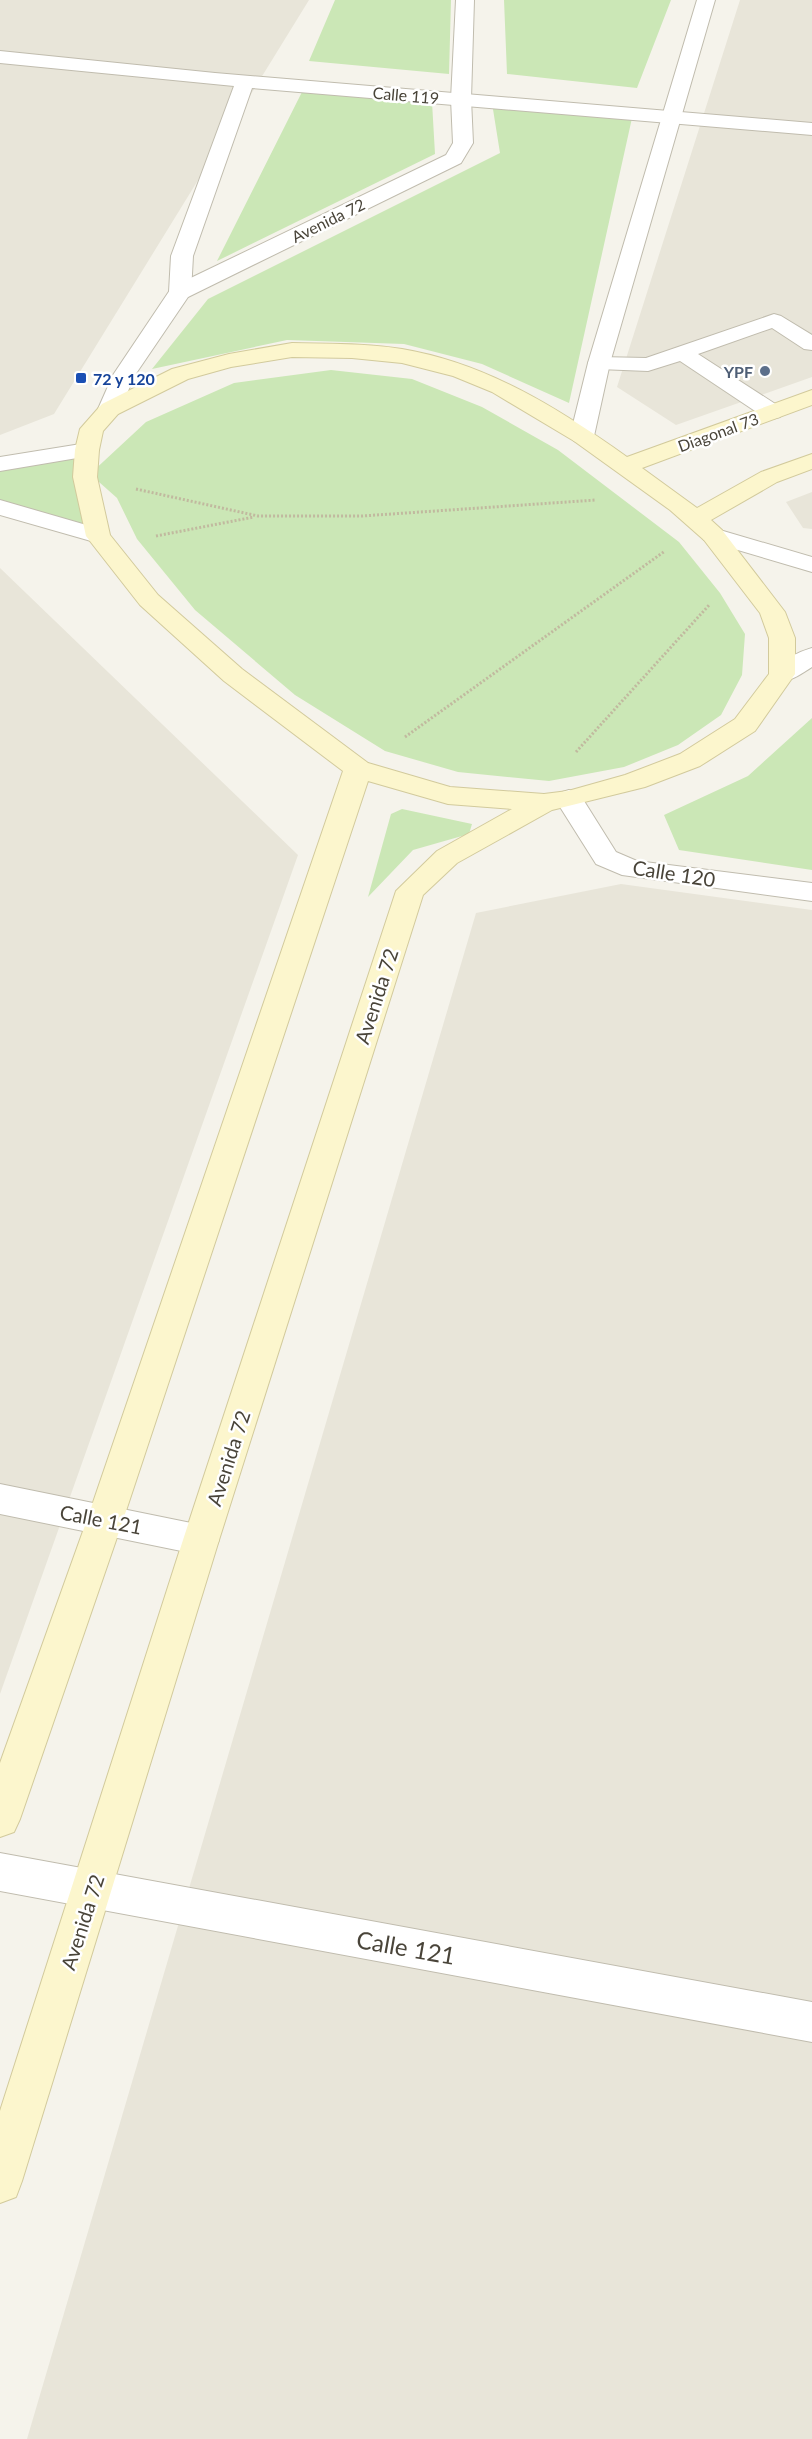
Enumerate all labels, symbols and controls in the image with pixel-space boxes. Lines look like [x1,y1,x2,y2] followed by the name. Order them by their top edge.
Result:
[372,83,440,107] street label: Calle 119
[288,194,368,246] street label: Avenida 72
[723,362,753,381] place label: YPF
[758,364,772,378] marker: YPF
[93,369,155,388] place label: 72 y 120
[74,371,88,385] marker: 72 y 120
[675,409,761,455] street label: Diagonal 73
[631,855,717,891] street label: Calle 120
[349,945,403,1047] street label: Avenida 72
[201,1407,255,1509] street label: Avenida 72
[58,1499,144,1539] street label: Calle 121
[55,1871,109,1973] street label: Avenida 72
[354,1924,458,1970] street label: Calle 121

